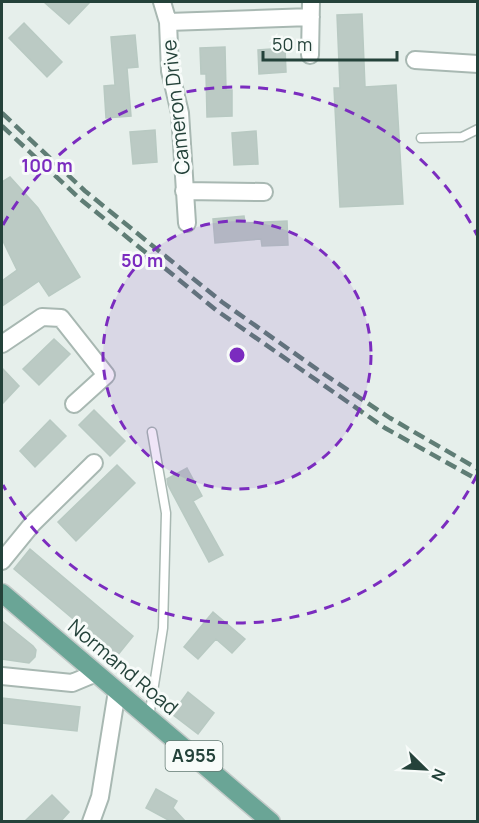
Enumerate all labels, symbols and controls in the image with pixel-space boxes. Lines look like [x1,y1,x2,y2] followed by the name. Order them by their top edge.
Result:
[263,24,396,62] scale bar
[272,32,312,56] text: 50 m
[155,38,196,176] street label: Cameron Drive
[21,153,73,177] text: 100 m
[121,248,163,272] text: 50 m
[227,345,247,365] centre of rings
[63,613,184,721] street label: Normand Road
[395,739,455,799] north arrow
[166,741,222,771] road number: A955
[426,765,451,785] text: N

